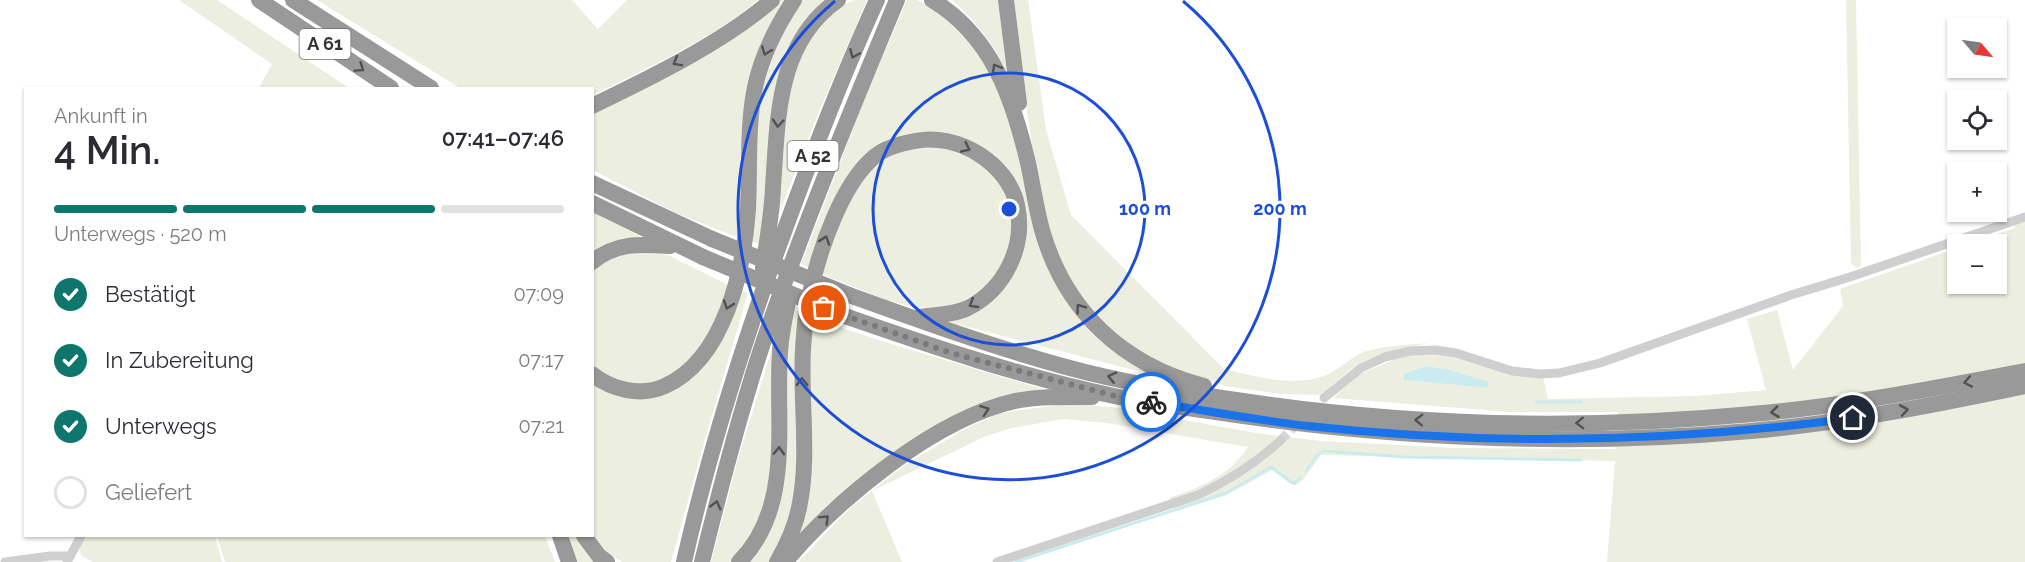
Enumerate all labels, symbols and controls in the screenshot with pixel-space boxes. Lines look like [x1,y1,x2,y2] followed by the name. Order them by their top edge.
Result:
[1947,18,2007,78] north arrow
[1947,18,2007,294] map controls
[300,29,350,59] road number: A 61
[761,45,773,56] one-way arrow
[849,47,861,58] one-way arrow
[673,55,683,66] one-way arrow
[353,60,364,71] one-way arrow
[991,64,1003,74] one-way arrow
[1947,90,2007,150] button: locate
[54,104,148,128] text: Ankunft in
[772,119,785,128] one-way arrow
[442,125,564,151] text: 07:41–07:46
[54,127,161,173] text: 4 Min.
[960,140,971,152] one-way arrow
[788,141,838,171] road number: A 52
[1947,162,2007,222] button: +
[1119,198,1171,219] text: 100 m
[1253,198,1307,219] text: 200 m
[999,199,1019,219] centre of rings
[54,222,227,246] text: Unterwegs · 520 m
[1947,234,2007,294] button: −
[817,235,830,246] one-way arrow
[54,278,87,311] icon: check
[105,281,196,307] text: Bestätigt
[513,282,564,306] text: 07:09
[798,282,849,333] pin
[807,291,840,324] icon: bag
[969,296,979,308] one-way arrow
[723,299,736,310] one-way arrow
[1077,303,1088,314] one-way arrow
[54,344,87,377] icon: check
[105,347,254,373] text: In Zubereitung
[518,348,564,372] text: 07:17
[1107,372,1117,385] one-way arrow
[1121,372,1181,432] courier
[1963,375,1973,388] one-way arrow
[796,378,809,387] one-way arrow
[1135,386,1168,419] icon: bike
[1827,392,1878,443] pin
[1836,401,1869,434] icon: home
[1900,404,1909,416] one-way arrow
[980,405,990,418] one-way arrow
[1770,405,1780,417] one-way arrow
[54,410,87,443] icon: check
[105,413,217,439] text: Unterwegs
[1414,413,1423,426] one-way arrow
[518,414,564,438] text: 07:21
[1576,417,1585,430] one-way arrow
[772,446,785,455] one-way arrow
[105,479,192,505] text: Geliefert
[709,501,722,511] one-way arrow
[818,516,829,527] one-way arrow

